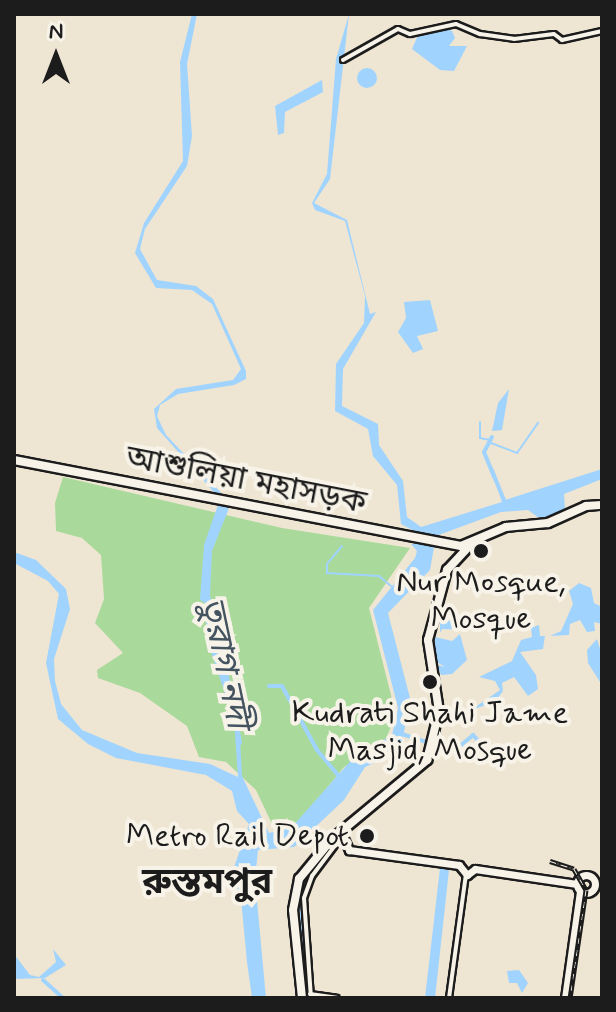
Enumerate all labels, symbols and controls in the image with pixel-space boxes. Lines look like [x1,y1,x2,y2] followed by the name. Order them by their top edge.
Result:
[16,16,96,96] north arrow
[49,18,63,46] text: N
[122,439,370,523] street label: আশুলিয়া মহাসড়ক
[472,542,490,560] marker: Nur Mosque, Mosque
[398,564,564,639] place label: Nur Mosque, Mosque
[190,594,258,732] water label: তুরাগ নদী
[421,673,439,691] marker: Kudrati Shahi Jame Masjid, Mosque
[294,695,566,770] place label: Kudrati Shahi Jame Masjid, Mosque
[125,817,349,855] place label: Metro Rail Depot
[356,825,378,847] marker: Metro Rail Depot
[142,862,272,906] district label: রুস্তমপুর

